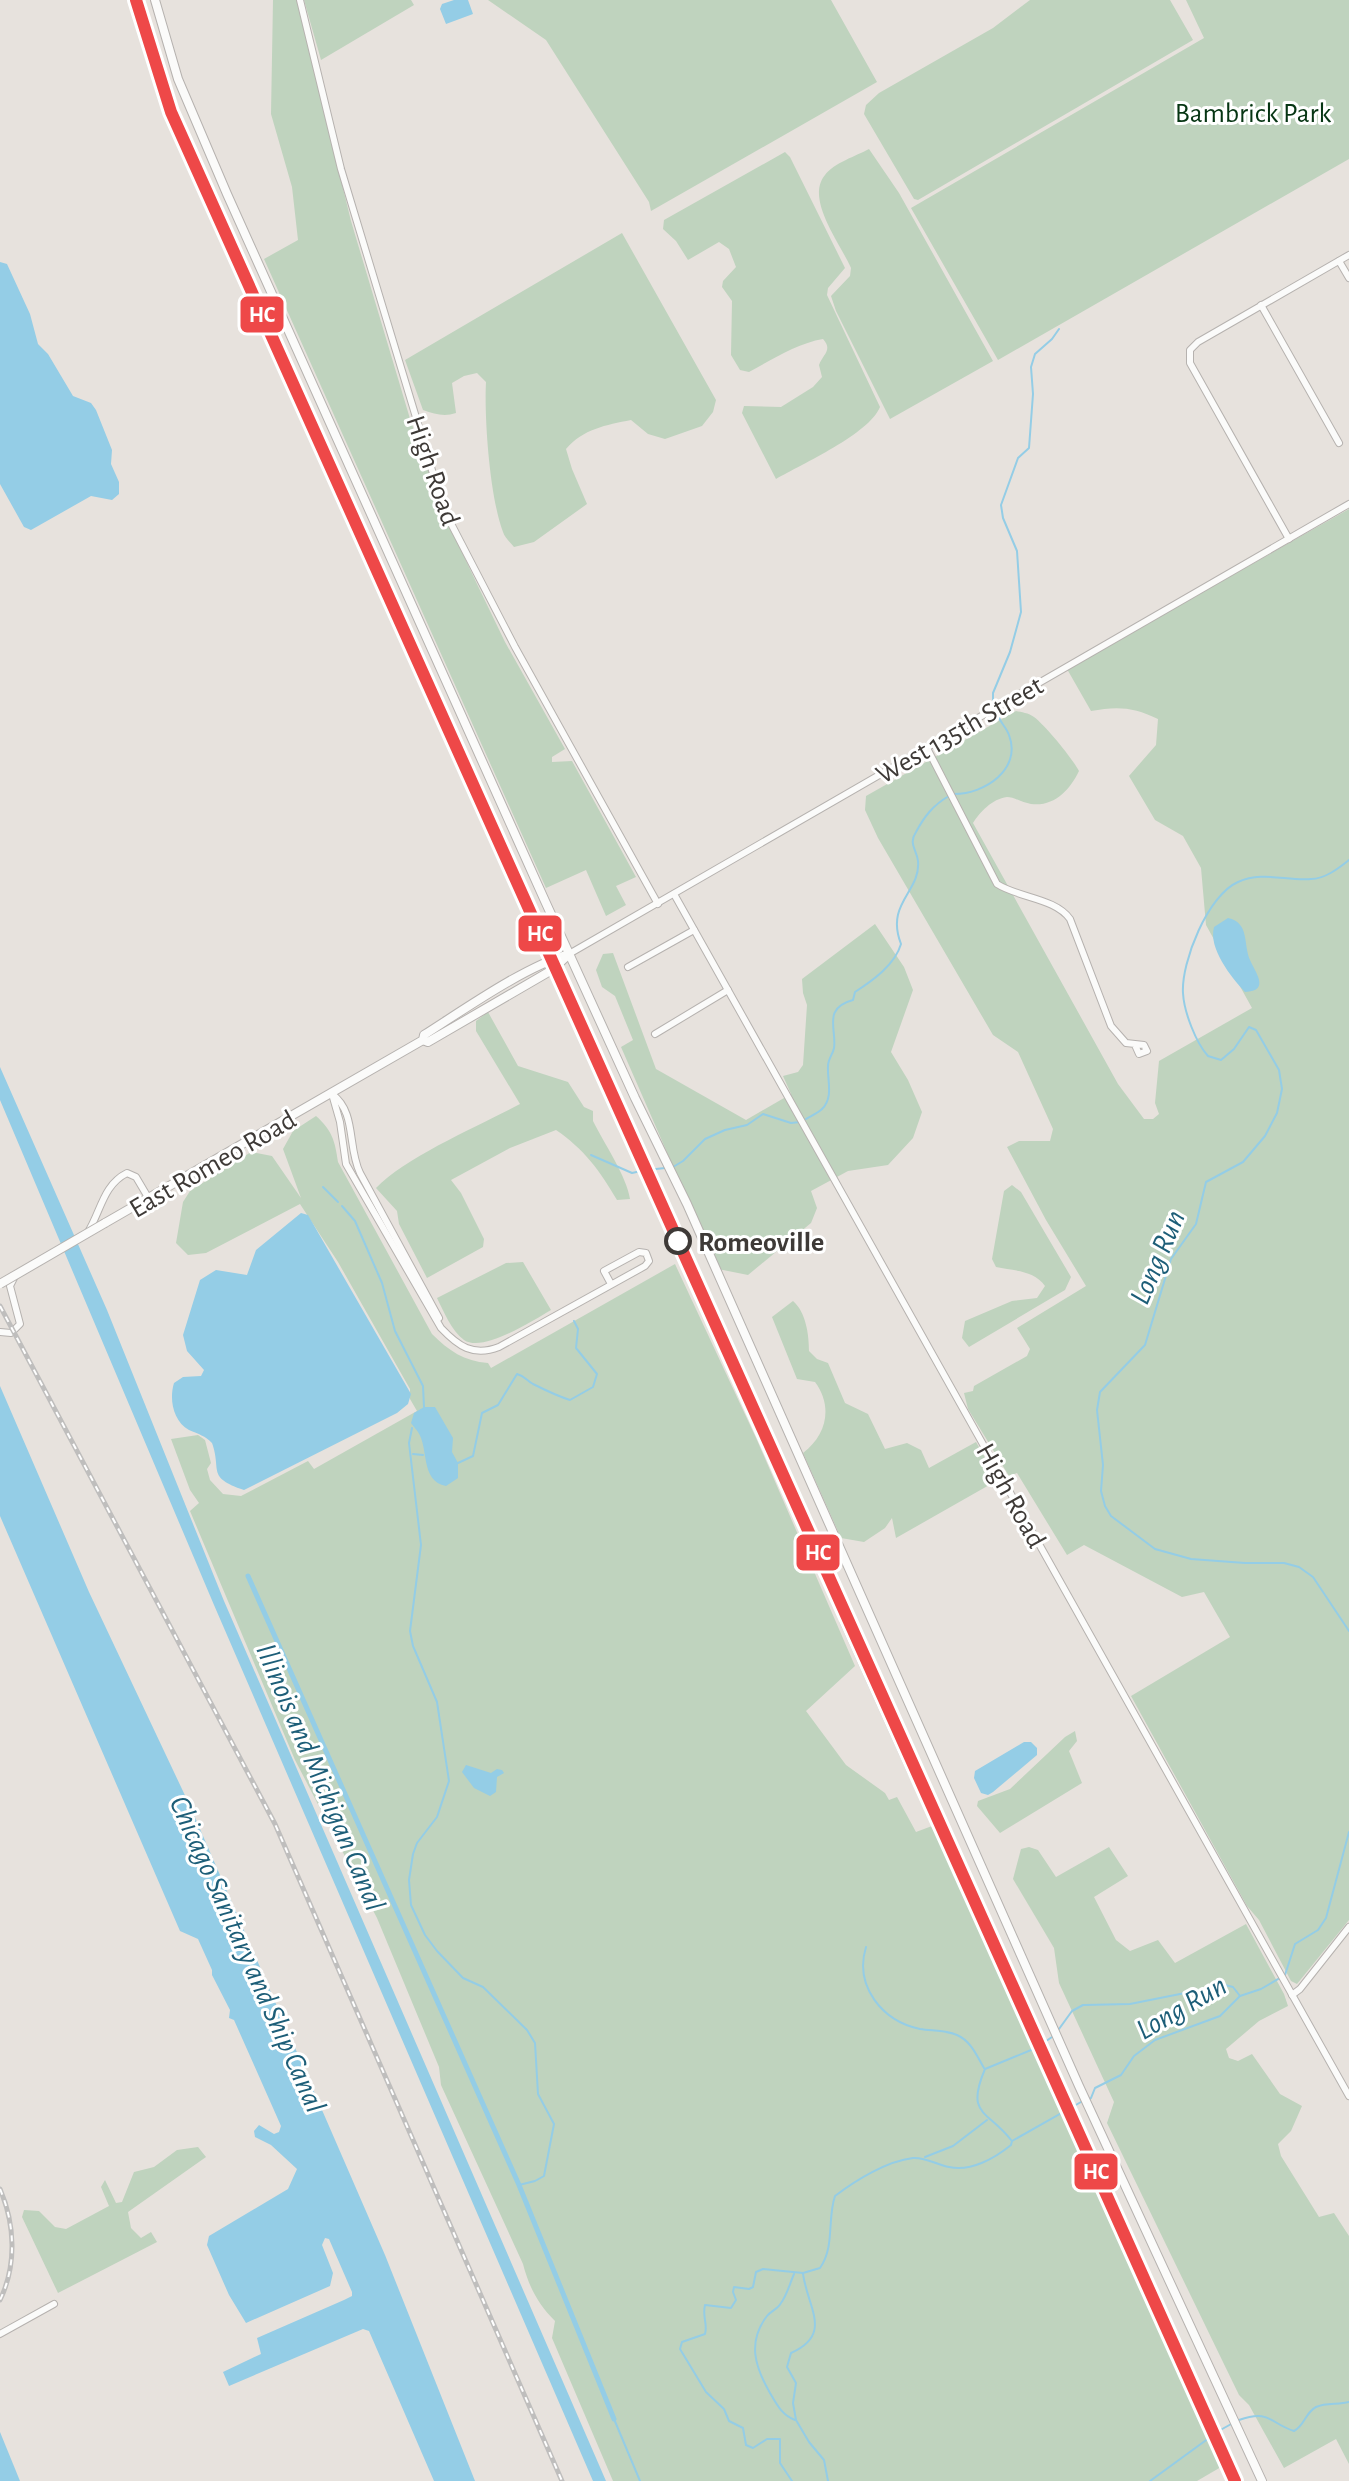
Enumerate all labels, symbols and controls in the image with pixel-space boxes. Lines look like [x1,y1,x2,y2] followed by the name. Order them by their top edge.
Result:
[1175,100,1331,128] park label: Bambrick Park
[239,295,285,334] line badge: HC
[249,304,276,326] text: HC
[400,412,464,529] street label: High Road
[872,672,1048,790] street label: West 135th Street
[517,914,563,953] line badge: HC
[527,923,554,945] text: HC
[125,1106,301,1224] street label: East Romeo Road
[1125,1206,1191,1309] water label: Long Run
[665,1228,691,1254] marker: Romeoville
[698,1229,824,1257] place label: Romeoville
[970,1439,1050,1553] street label: High Road
[795,1533,841,1572] line badge: HC
[805,1542,832,1564] text: HC
[250,1639,390,1916] water label: Illinois and Michigan Canal
[164,1791,331,2117] water label: Chicago Sanitary and Ship Canal
[1131,1970,1232,2046] water label: Long Run
[1073,2152,1119,2191] line badge: HC
[1083,2161,1110,2183] text: HC

